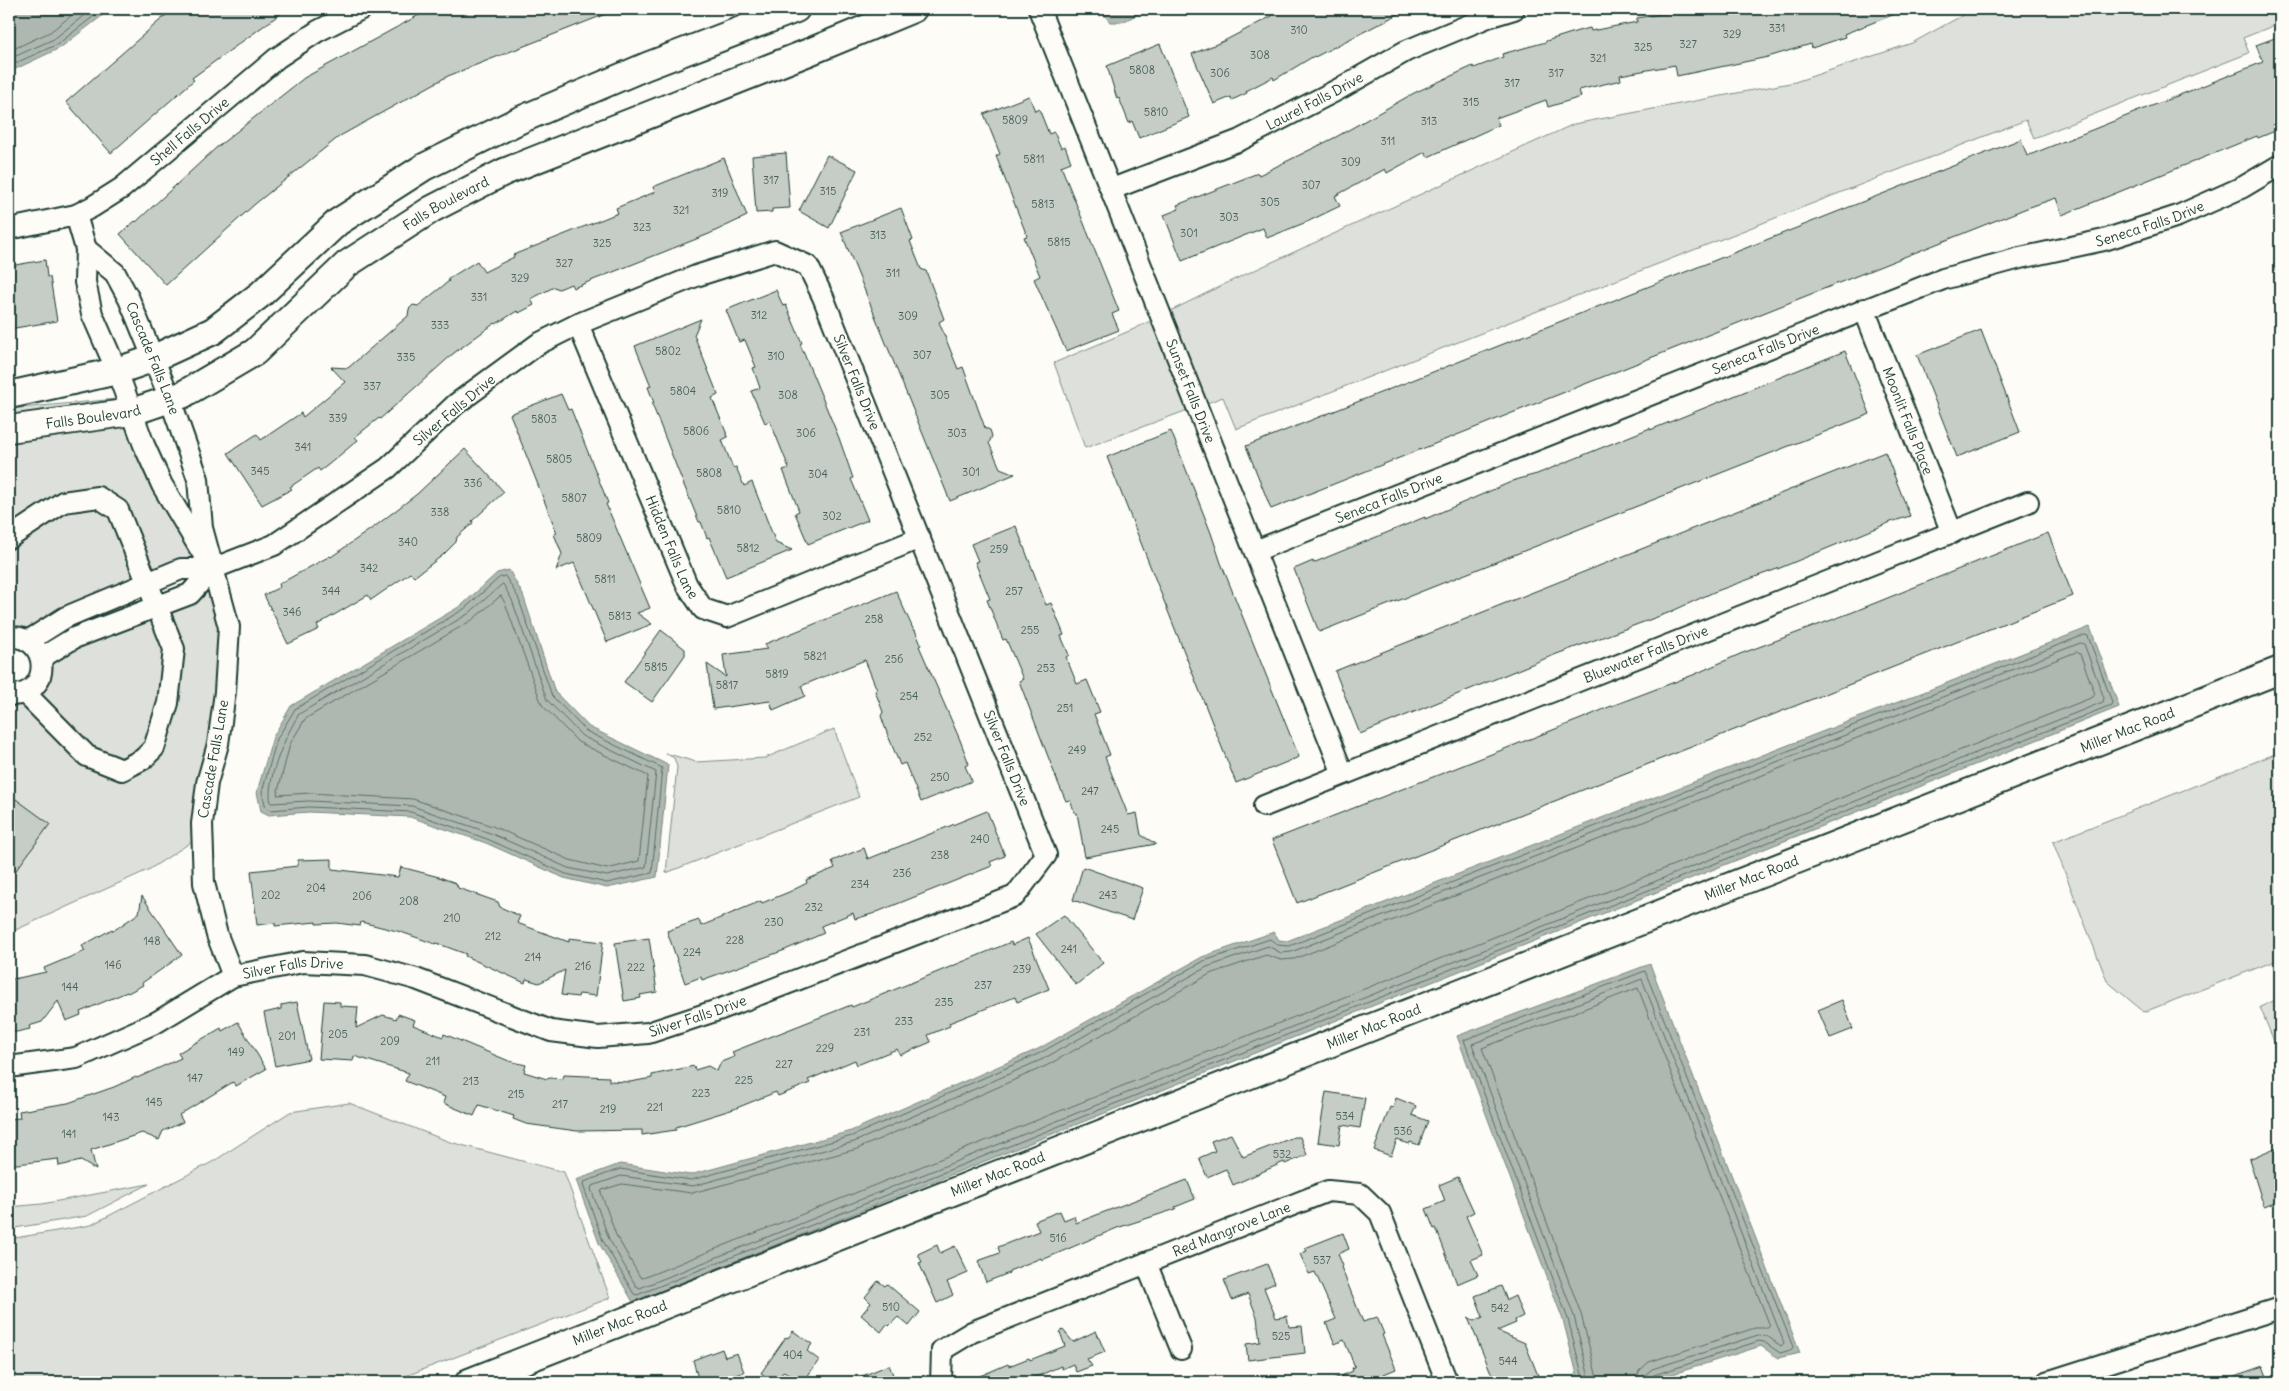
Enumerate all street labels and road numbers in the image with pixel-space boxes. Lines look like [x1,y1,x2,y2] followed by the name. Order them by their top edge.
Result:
[1263,68,1366,134] street label: Laurel Falls Drive
[146,93,233,170] street label: Shell Falls Drive
[399,172,492,235] street label: Falls Boulevard
[2094,197,2207,251] street label: Seneca Falls Drive
[122,299,184,417] street label: Cascade Falls Lane
[1709,320,1822,378] street label: Seneca Falls Drive
[830,331,884,433] street label: Silver Falls Drive
[1162,336,1220,446] street label: Sunset Falls Drive
[1879,364,1937,477] street label: Moonlit Falls Place
[409,370,499,450] street label: Silver Falls Drive
[45,401,143,433] street label: Falls Boulevard
[1333,469,1445,527] street label: Seneca Falls Drive
[642,493,703,602] street label: Hidden Falls Lane
[1581,621,1711,687] street label: Bluewater Falls Drive
[194,698,232,820] street label: Cascade Falls Lane
[2078,703,2177,757] street label: Miller Mac Road
[980,707,1034,809] street label: Silver Falls Drive
[1702,851,1801,904] street label: Miller Mac Road
[241,953,344,983] street label: Silver Falls Drive
[647,991,749,1041] street label: Silver Falls Drive
[1324,1000,1423,1053] street label: Miller Mac Road
[948,1148,1047,1201] street label: Miller Mac Road
[1170,1198,1293,1261] street label: Red Mangrove Lane
[570,1296,670,1349] street label: Miller Mac Road

